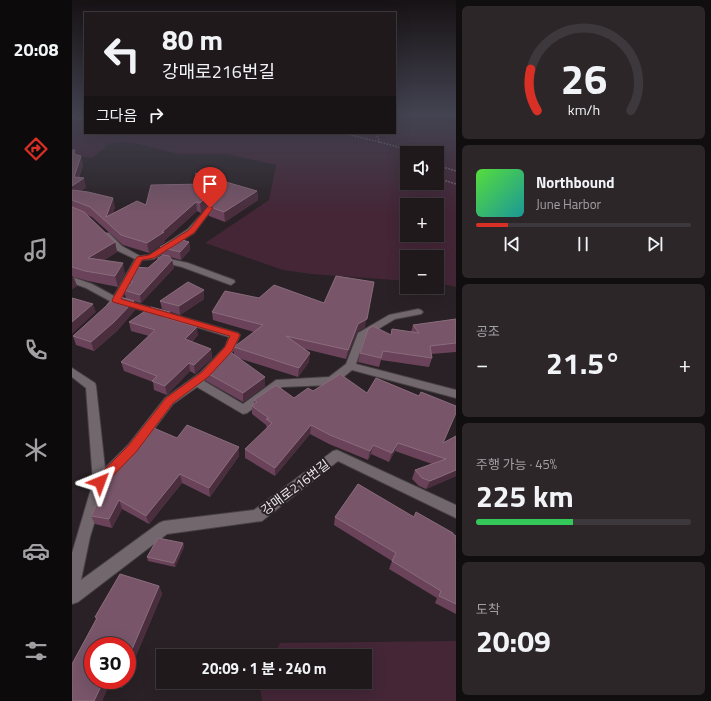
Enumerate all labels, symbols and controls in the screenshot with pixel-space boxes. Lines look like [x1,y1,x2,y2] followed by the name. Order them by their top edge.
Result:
[162,18,223,61] text: 80 m
[96,28,148,80] icon: left
[14,36,58,63] text: 20:08
[560,46,607,109] text: 26
[162,58,275,85] text: 강매로216번길
[567,98,600,120] text: km/h
[96,104,137,127] text: 그다음
[145,104,167,126] icon: right
[22,135,50,163] icon: directions
[400,146,444,294] map controls
[400,146,444,190] button: sound
[193,167,227,208] pin
[536,171,615,194] text: Northbound
[199,173,221,195] icon: arrive
[536,194,601,214] text: June Harbor
[400,198,444,242] button: +
[501,233,523,255] icon: previous
[572,233,594,255] icon: pause
[644,233,666,255] icon: next
[22,236,50,264] icon: music
[400,250,444,294] button: −
[476,321,500,341] text: 공조
[22,336,50,364] icon: phone
[546,340,621,386] text: 21.5°
[476,347,488,381] text: −
[679,347,691,381] text: +
[22,436,50,464] icon: climate
[256,454,334,520] street label: 강매로216번길
[476,454,557,474] text: 주행 가능 · 45%
[79,461,121,503] position arrow
[476,473,574,519] text: 225 km
[22,537,50,565] icon: car
[476,599,500,619] text: 도착
[476,618,551,664] text: 20:09
[22,637,50,665] icon: filters
[84,637,136,689] speed limit sign: 30
[202,657,326,680] text: 20:09 · 1 분 · 240 m

